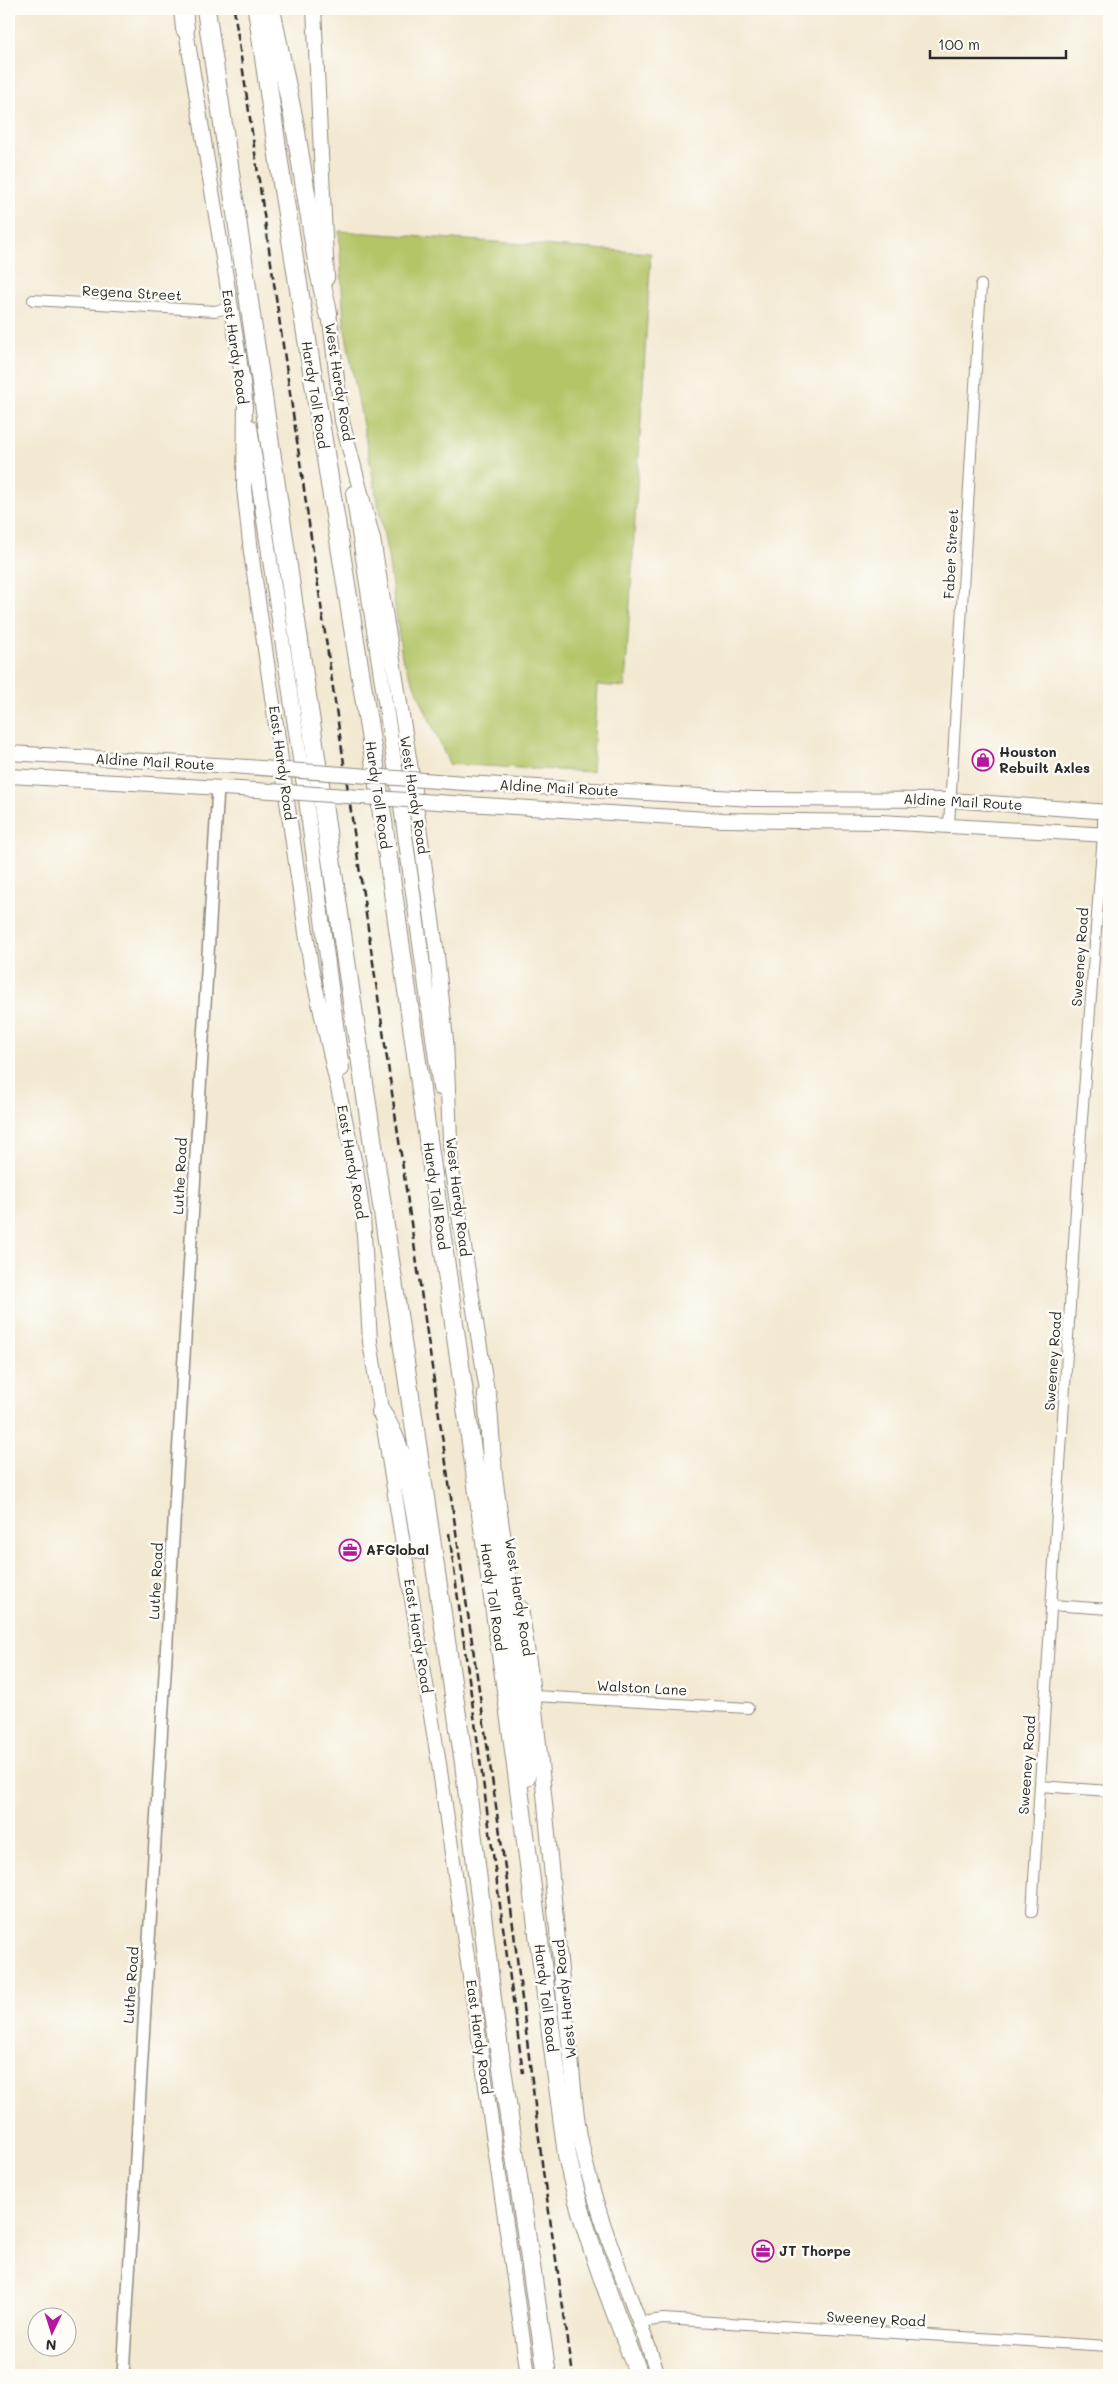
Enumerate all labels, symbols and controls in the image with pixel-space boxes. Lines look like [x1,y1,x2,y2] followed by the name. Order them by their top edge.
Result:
[930,28,1067,60] scale bar
[938,34,980,54] text: 100 m
[82,280,182,305] street label: Regena Street
[218,288,253,406] street label: East Hardy Road
[321,321,358,443] street label: West Hardy Road
[298,340,333,450] street label: Hardy Toll Road
[939,508,962,600] street label: Faber Street
[265,704,300,822] street label: East Hardy Road
[396,734,433,856] street label: West Hardy Road
[362,740,395,850] street label: Hardy Toll Road
[999,742,1090,777] place label: Houston Rebuilt Axles
[971,748,995,772] shop icon: Houston Rebuilt Axles
[95,749,215,774] street label: Aldine Mail Route
[499,775,619,800] street label: Aldine Mail Route
[903,789,1023,814] street label: Aldine Mail Route
[1067,907,1092,1007] street label: Sweeney Road
[333,1103,372,1221] street label: East Hardy Road
[442,1136,475,1258] street label: West Hardy Road
[168,1137,191,1215] street label: Luthe Road
[420,1141,453,1251] street label: Hardy Toll Road
[1040,1311,1065,1411] street label: Sweeney Road
[501,1536,538,1658] street label: West Hardy Road
[338,1538,362,1562] office icon: AFGlobal
[366,1540,429,1559] place label: AFGlobal
[144,1542,167,1620] street label: Luthe Road
[477,1542,510,1652] street label: Hardy Toll Road
[400,1577,437,1695] street label: East Hardy Road
[596,1676,688,1699] street label: Walston Lane
[1014,1715,1039,1815] street label: Sweeney Road
[549,1938,580,2060] street label: West Hardy Road
[530,1943,563,2053] street label: Hardy Toll Road
[118,1946,143,2024] street label: Luthe Road
[462,1978,497,2096] street label: East Hardy Road
[751,2239,775,2263] office icon: JT Thorpe
[779,2241,851,2260] place label: JT Thorpe
[28,2306,78,2356] north arrow
[826,2306,926,2331] street label: Sweeney Road
[45,2336,57,2355] text: N

